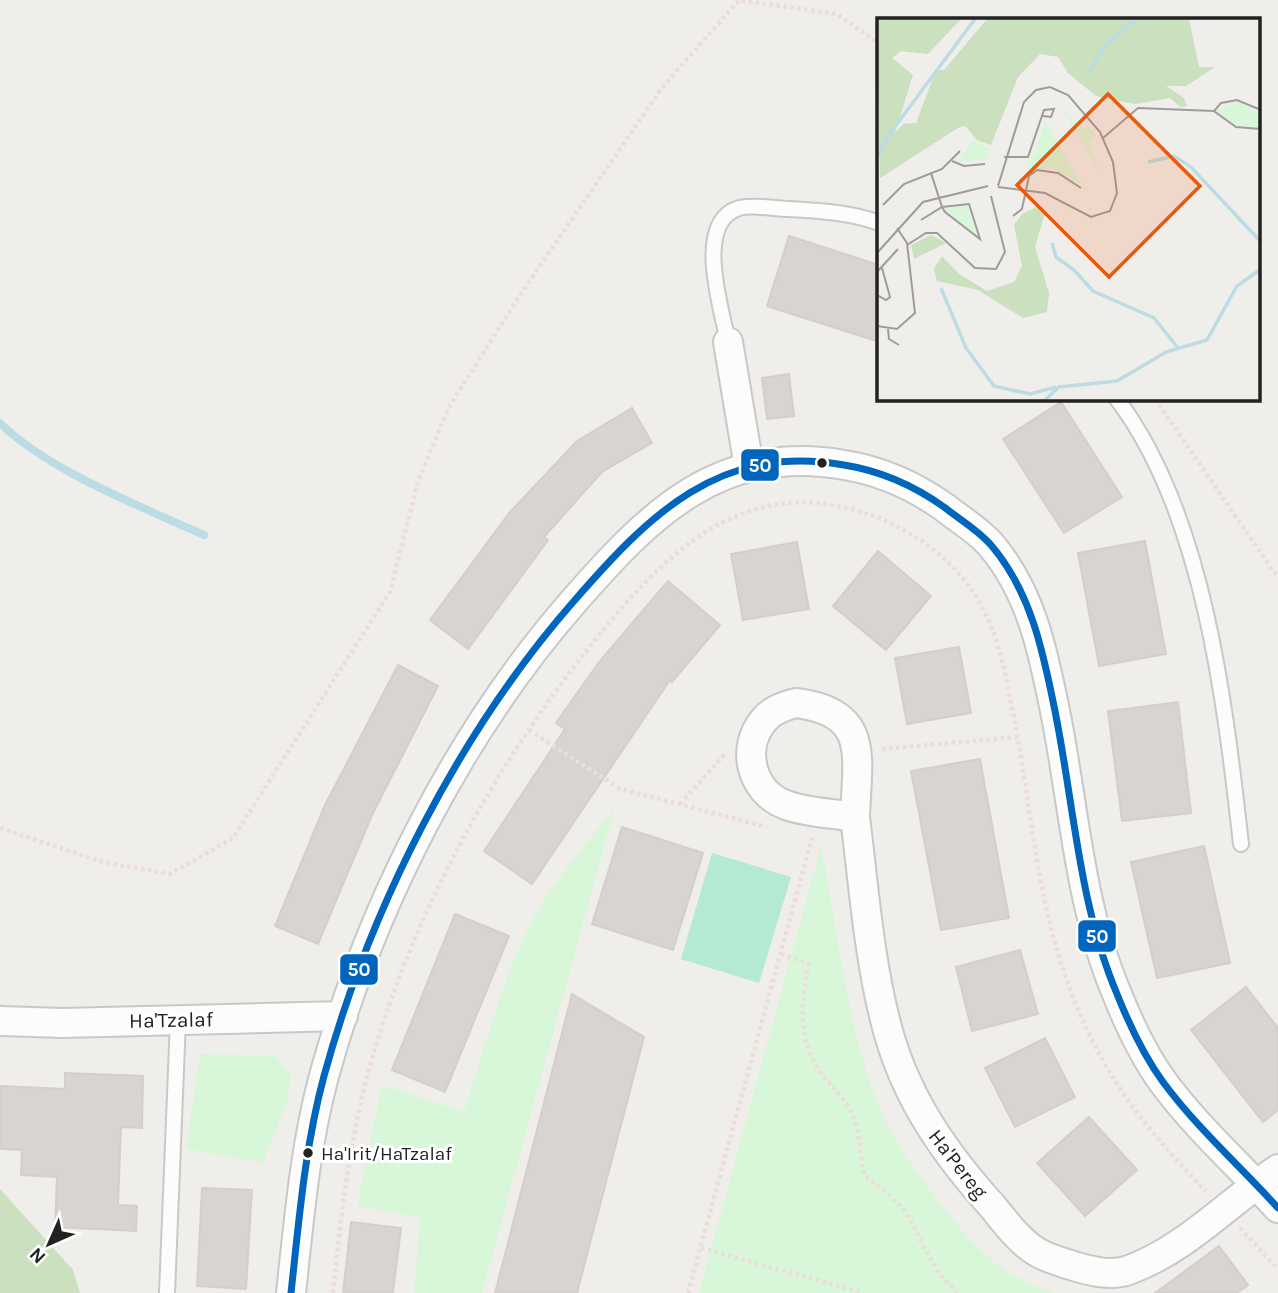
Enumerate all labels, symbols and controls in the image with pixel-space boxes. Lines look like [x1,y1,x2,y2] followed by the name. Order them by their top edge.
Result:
[877,18,1260,401] inset map
[740,448,780,482] line badge: 50
[748,455,772,477] text: 50
[815,456,829,470] unlabelled marker
[1077,919,1117,953] line badge: 50
[1085,926,1109,948] text: 50
[339,953,379,986] line badge: 50
[347,959,371,981] text: 50
[129,1007,214,1033] street label: Ha'Tzalaf
[924,1125,993,1203] street label: Ha'Pereg
[321,1143,452,1165] place label: Ha'Irit/HaTzalaf
[301,1146,315,1160] marker: Ha'Irit/HaTzalaf
[14,1209,84,1279] north arrow
[25,1243,50,1268] text: N

